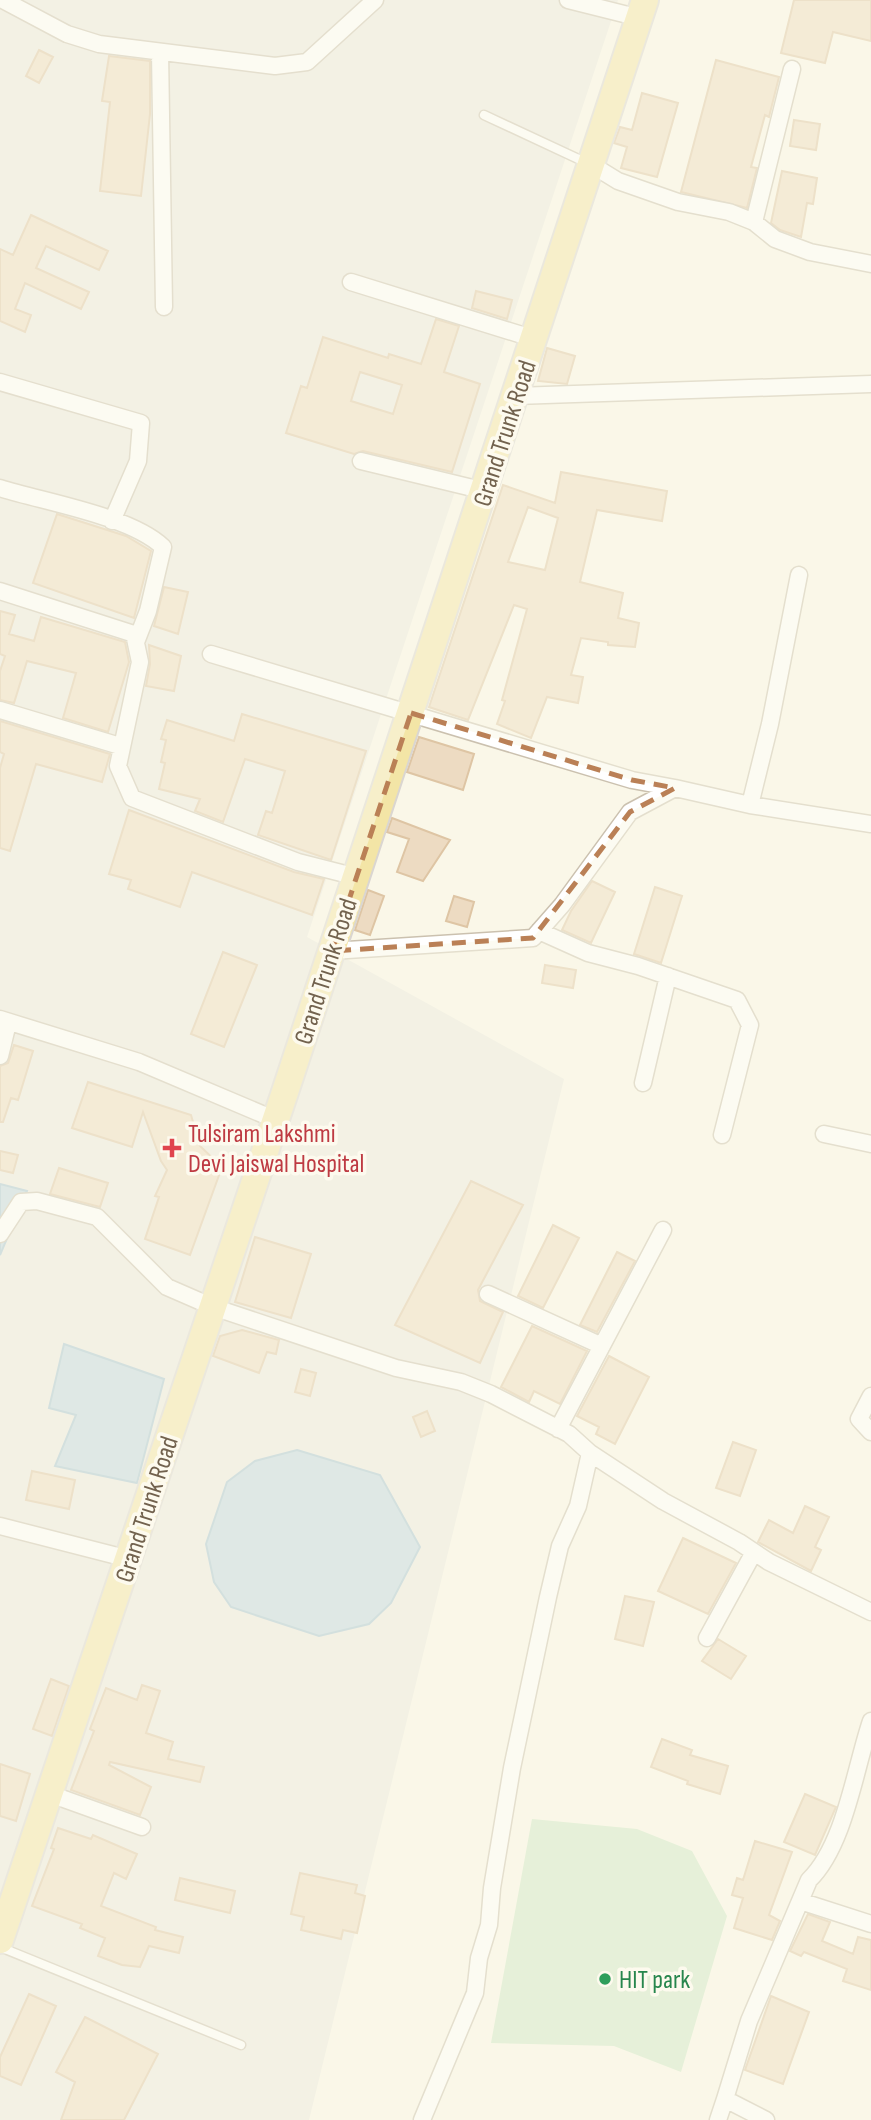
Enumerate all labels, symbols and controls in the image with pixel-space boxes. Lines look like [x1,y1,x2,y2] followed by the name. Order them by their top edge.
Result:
[467,357,544,510] street label: Grand Trunk Road
[288,895,365,1048] street label: Grand Trunk Road
[188,1119,364,1180] place label: Tulsiram Lakshmi Devi Jaiswal Hospital
[162,1138,182,1158] marker: Tulsiram Lakshmi Devi Jaiswal Hospital
[109,1433,186,1586] street label: Grand Trunk Road
[619,1965,690,1996] place label: HIT park
[597,1971,613,1987] marker: HIT park

